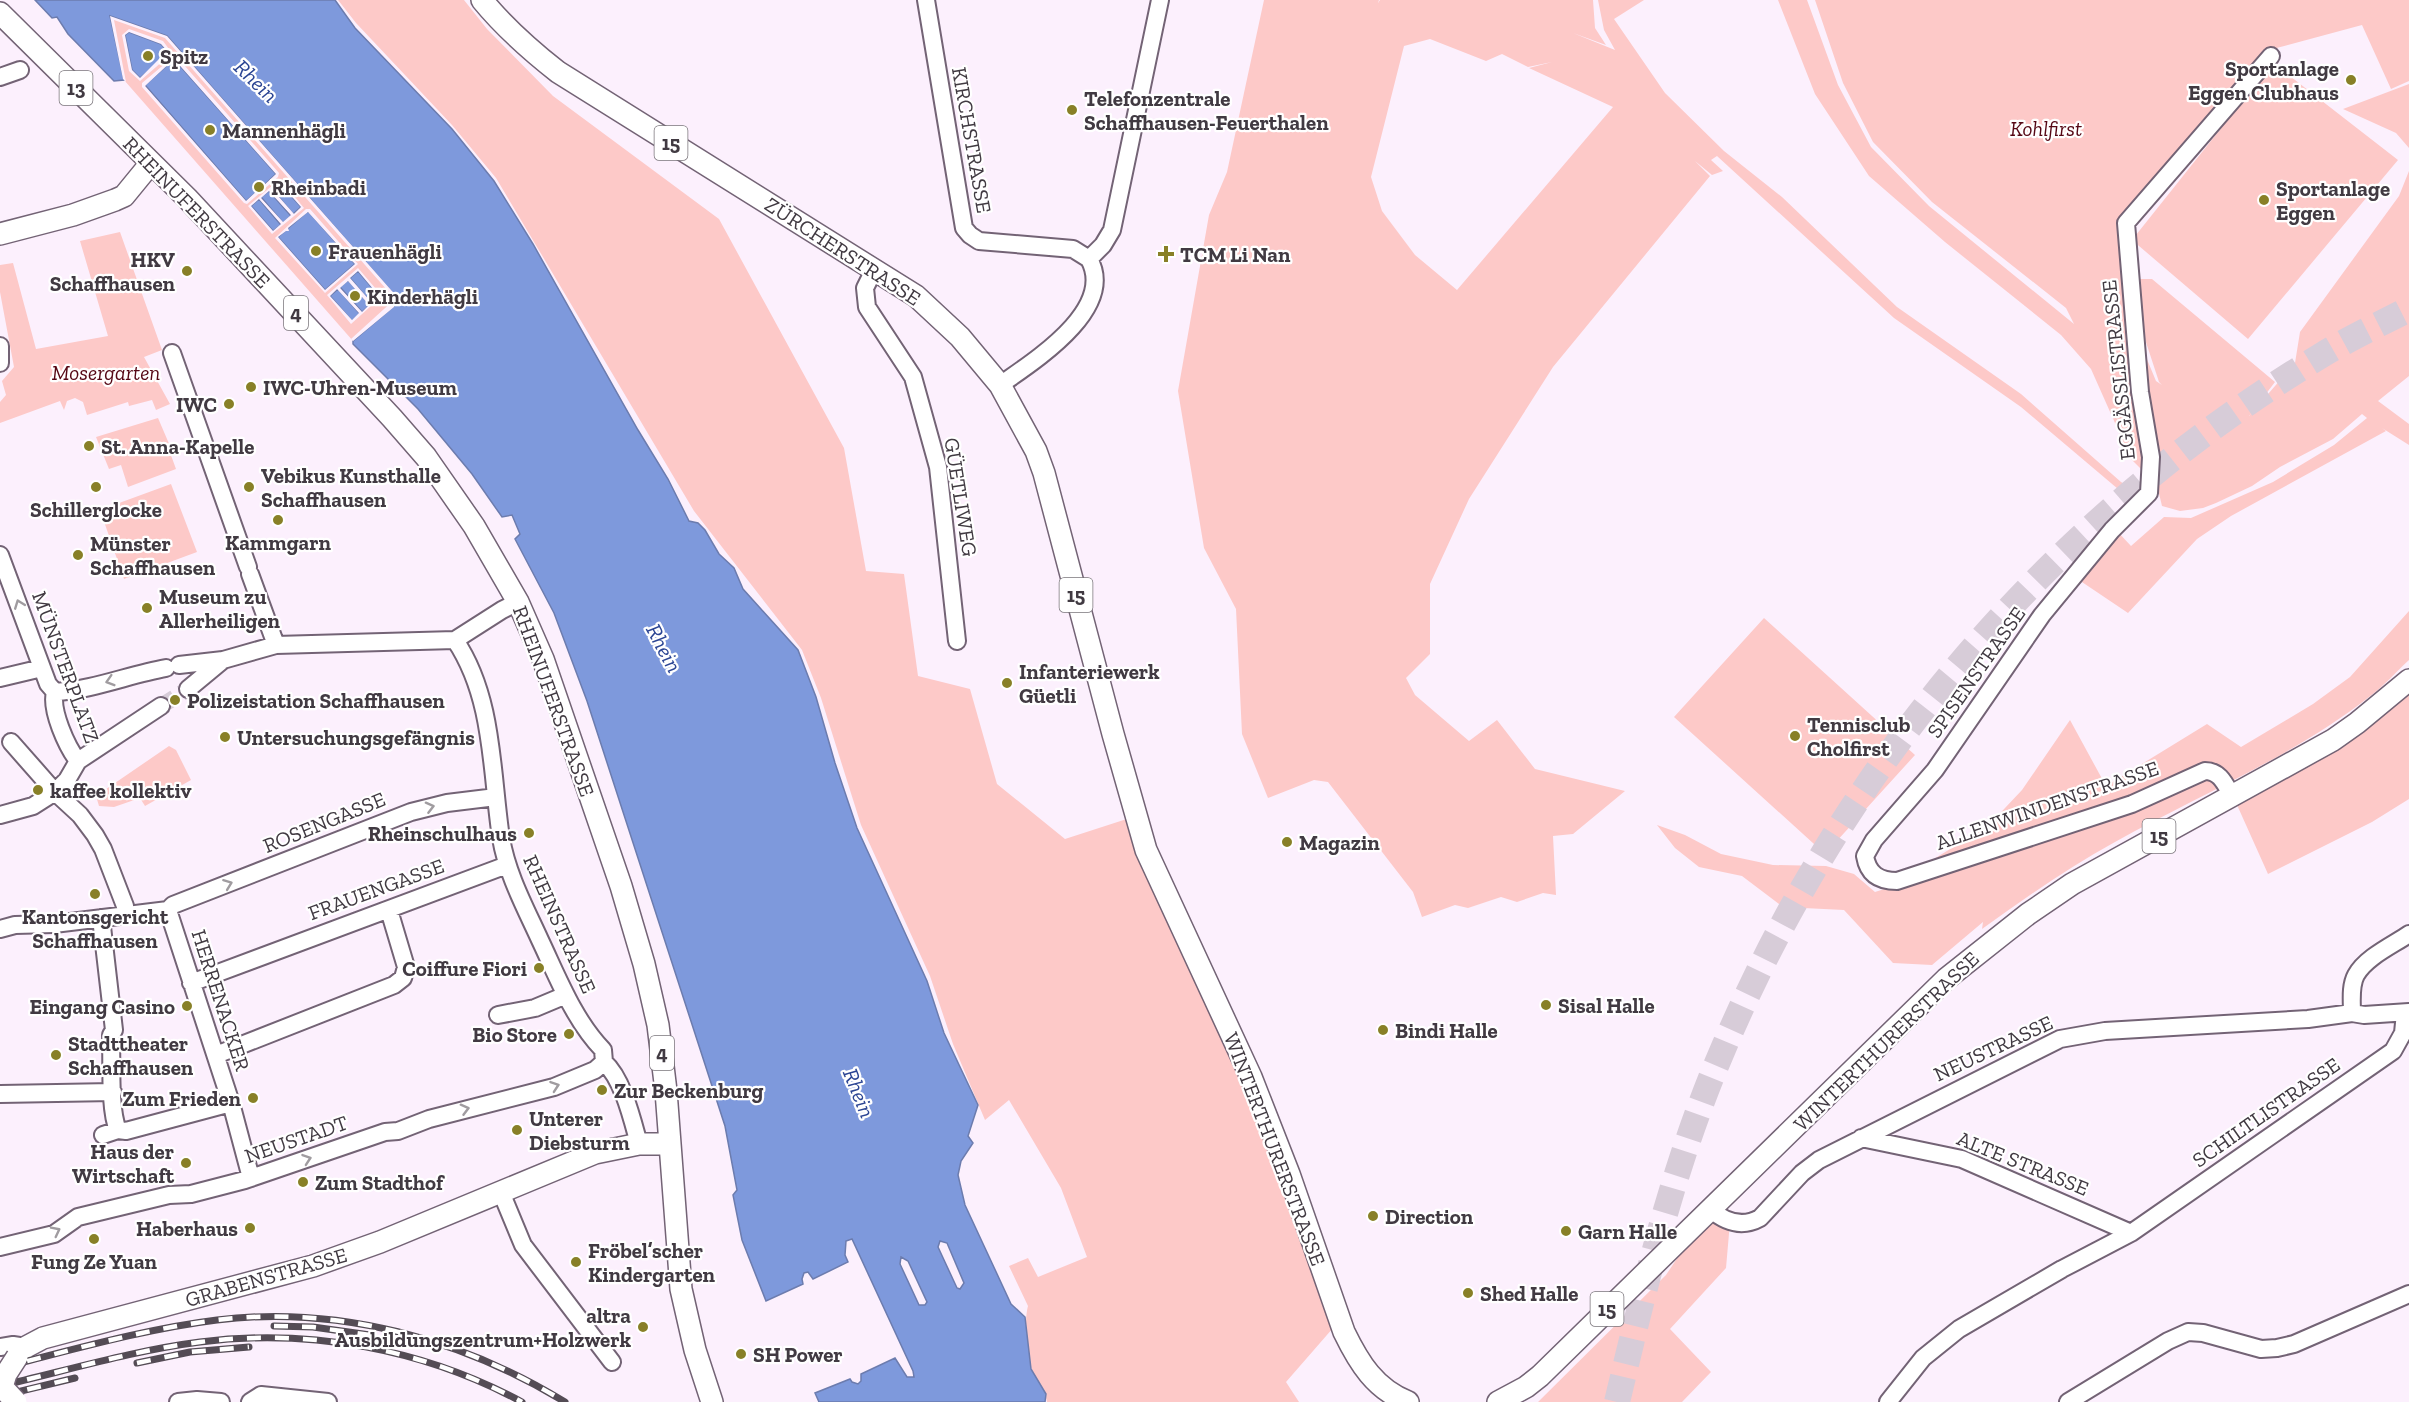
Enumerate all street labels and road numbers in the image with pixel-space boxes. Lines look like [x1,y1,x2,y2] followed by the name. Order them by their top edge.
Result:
[947,65,997,215] street label: KIRCHSTRASSE
[60,71,92,105] road number: 13
[654,126,688,160] road number: 15
[118,131,276,293] street label: RHEINUFERSTRASSE
[761,191,925,311] street label: ZÜRCHERSTRASSE
[2096,279,2140,461] street label: EGGÄSSLISTRASSE
[284,296,308,330] road number: 4
[939,436,983,558] street label: GÜETLIWEG
[1060,578,1092,612] road number: 15
[27,588,105,746] street label: MÜNSTERPLATZ
[508,602,600,800] street label: RHEINUFERSTRASSE
[1921,602,2031,742] street label: SPISENSTRASSE
[1932,755,2162,855] street label: ALLENWINDENSTRASSE
[259,786,389,858] street label: ROSENGASSE
[2142,819,2176,853] road number: 15
[518,851,602,997] street label: RHEINSTRASSE
[305,853,447,925] street label: FRAUENGASSE
[186,926,256,1074] street label: HERRENACKER
[1788,946,1984,1136] street label: WINTERTHURERSTRASSE
[1930,1010,2056,1086] street label: NEUSTRASSE
[1219,1029,1331,1269] street label: WINTERTHURERSTRASSE
[650,1036,674,1070] road number: 4
[2187,1052,2345,1172] street label: SCHILTLISTRASSE
[241,1110,351,1168] street label: NEUSTADT
[1954,1125,2092,1201] street label: ALTE STRASSE
[182,1242,350,1312] street label: GRABENSTRASSE
[1590,1292,1624,1326] road number: 15

